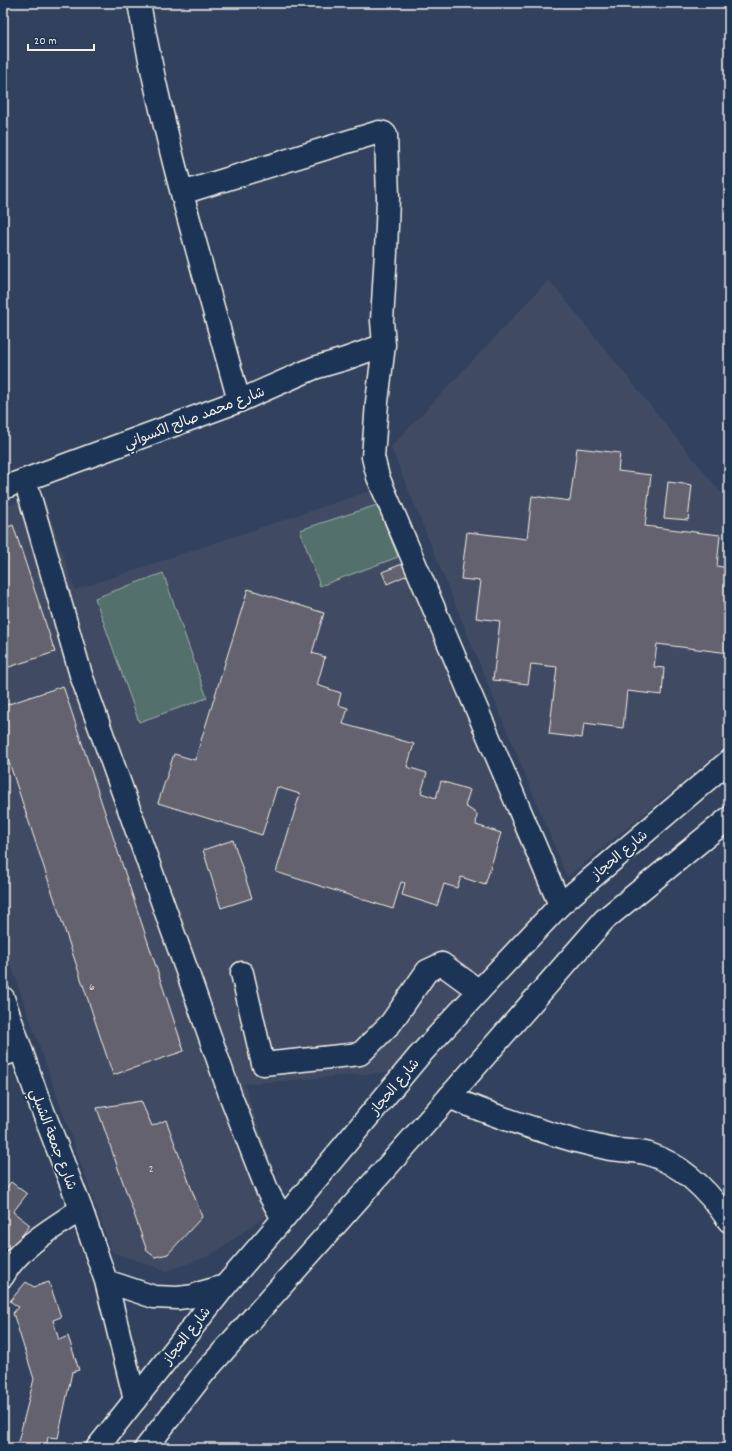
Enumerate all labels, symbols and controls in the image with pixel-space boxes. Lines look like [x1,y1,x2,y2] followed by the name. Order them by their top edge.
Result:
[28,26,94,52] scale bar
[34,33,57,50] text: 20 m
[121,383,268,456] street label: شارع محمد صالح الكسواني
[587,826,653,886] street label: شارع الحجاز
[89,979,95,996] house number: 6
[365,1055,425,1121] street label: شارع الحجاز
[23,1086,81,1194] street label: شارع جمعة الشبلي
[148,1161,154,1178] house number: 2
[158,1303,216,1370] street label: شارع الحجاز

